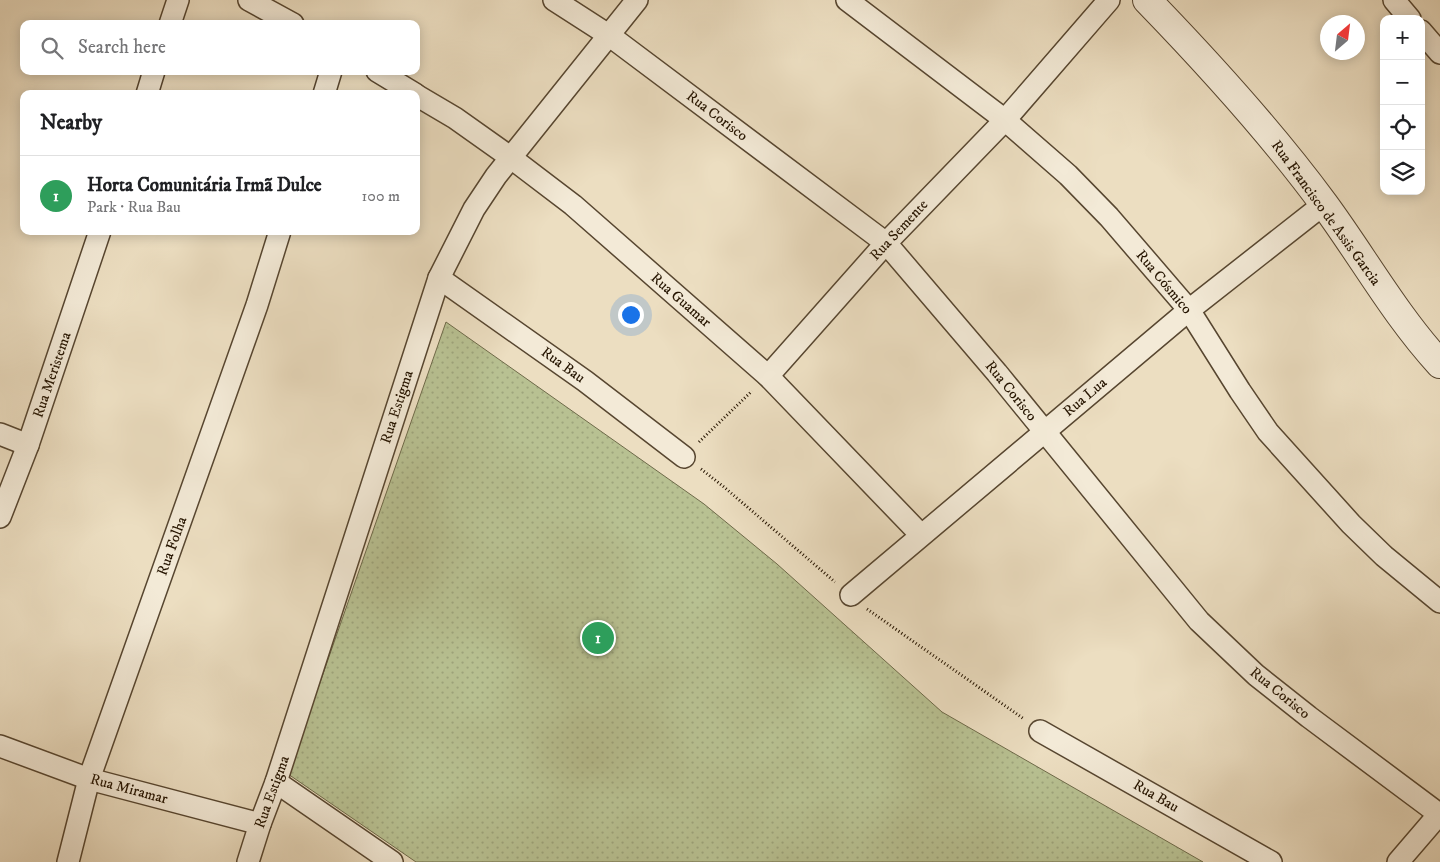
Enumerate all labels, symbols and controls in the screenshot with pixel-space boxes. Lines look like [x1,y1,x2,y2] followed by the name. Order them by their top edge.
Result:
[1320,15,1365,60] north arrow
[1380,15,1425,195] map controls
[1380,15,1425,60] button: +
[20,20,420,75] search box
[38,34,66,62] icon: search
[78,36,166,59] text: Search here
[1380,60,1425,105] button: −
[682,87,752,145] street label: Rua Corisco
[1380,105,1425,150] button: locate
[40,110,102,136] text: Nearby
[1267,137,1385,290] street label: Rua Francisco de Assis Garcia
[1380,150,1425,195] button: layers
[87,174,322,197] text: Horta Comunitária Irmã Dulce
[53,186,59,206] text: 1
[362,186,400,206] text: 100 m
[866,195,932,265] street label: Rua Semente
[87,197,181,217] text: Park · Rua Bau
[1132,246,1196,318] street label: Rua Cósmico
[647,269,716,332] street label: Rua Guamar
[618,302,644,328] your location
[28,329,76,420] street label: Rua Meristema
[537,343,589,387] street label: Rua Bau
[981,357,1041,425] street label: Rua Corisco
[376,367,418,446] street label: Rua Estigma
[1059,373,1111,421] street label: Rua Lua
[153,513,192,578] street label: Rua Folha
[582,619,614,657] pin: 1
[1246,663,1314,723] street label: Rua Corisco
[250,752,294,831] street label: Rua Estigma
[88,770,170,809] street label: Rua Miramar
[1130,775,1182,817] street label: Rua Bau

